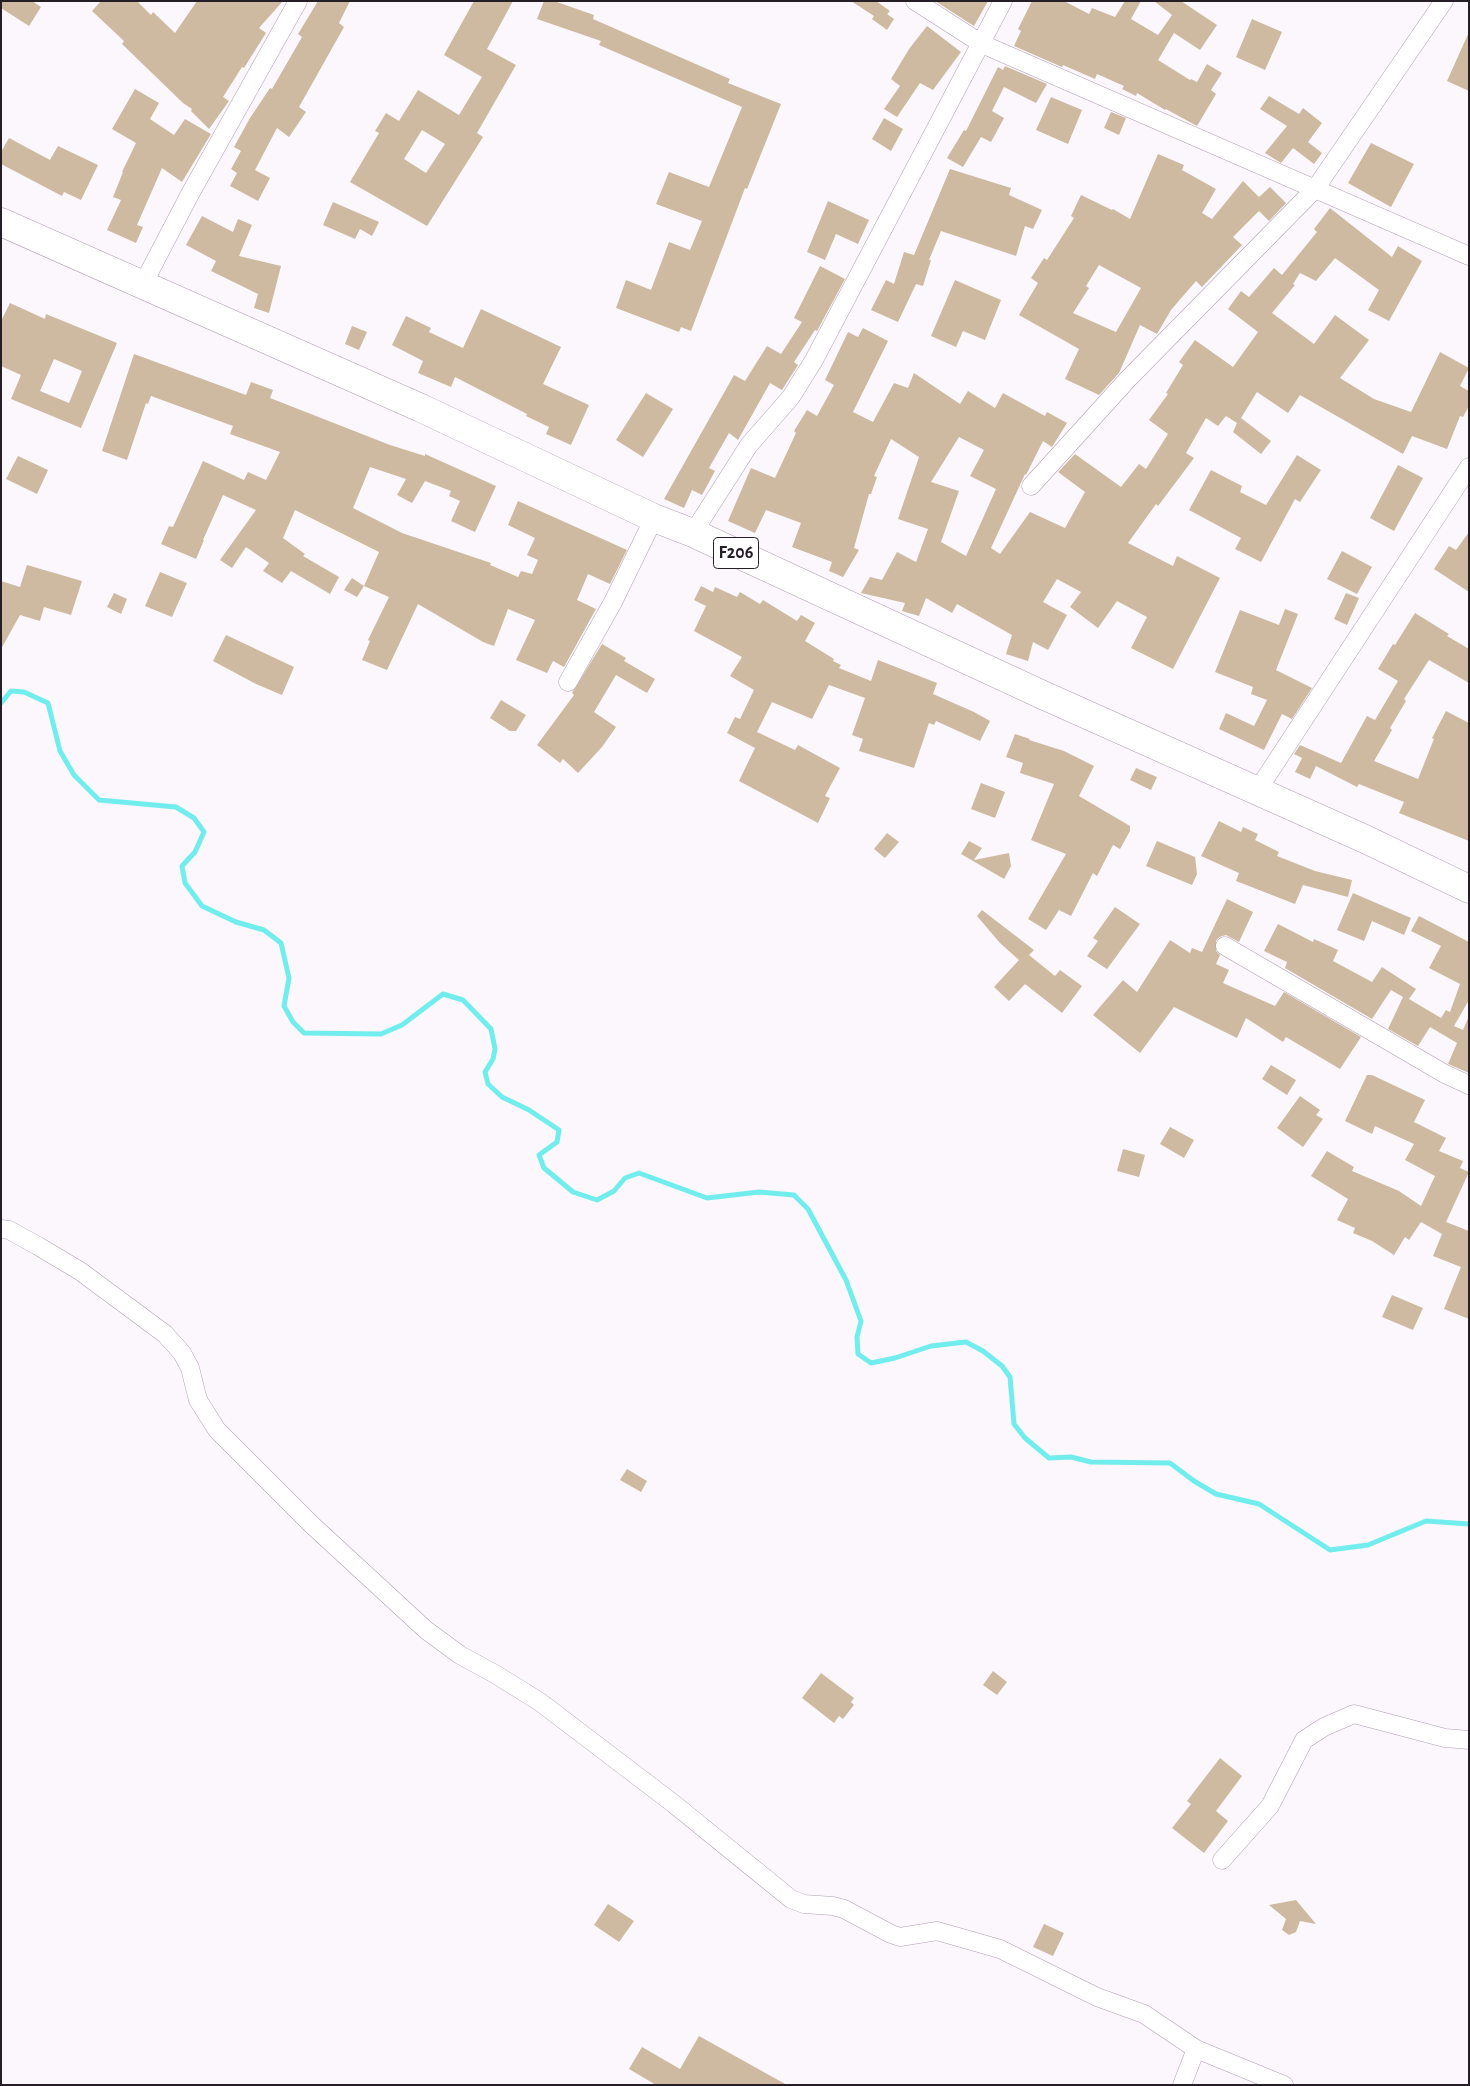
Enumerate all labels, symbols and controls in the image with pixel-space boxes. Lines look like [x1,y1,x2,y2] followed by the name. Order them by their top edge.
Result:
[714,538,758,568] road number: F206

